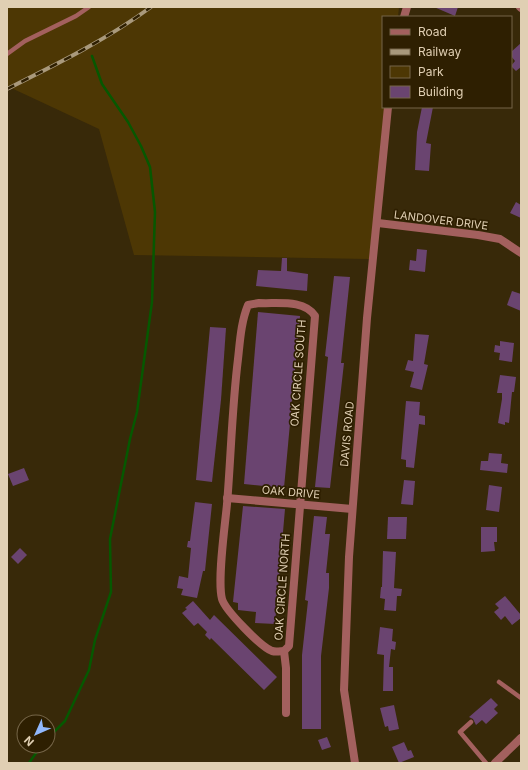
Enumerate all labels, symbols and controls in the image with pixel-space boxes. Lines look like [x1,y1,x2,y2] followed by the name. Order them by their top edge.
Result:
[382,16,512,108] legend
[418,24,447,39] text: Road
[418,44,462,59] text: Railway
[418,64,444,79] text: Park
[418,84,463,99] text: Building
[393,207,489,233] street label: LANDOVER DRIVE
[287,319,309,427] street label: OAK CIRCLE SOUTH
[337,401,357,467] street label: DAVIS ROAD
[261,482,321,502] street label: OAK DRIVE
[271,533,293,641] street label: OAK CIRCLE NORTH
[16,714,56,754] north arrow
[21,733,37,749] text: N

